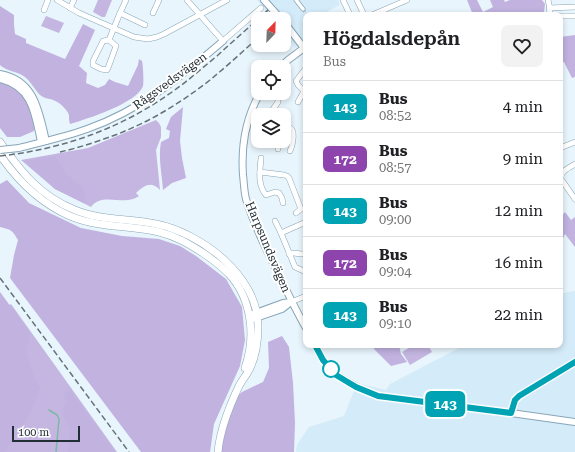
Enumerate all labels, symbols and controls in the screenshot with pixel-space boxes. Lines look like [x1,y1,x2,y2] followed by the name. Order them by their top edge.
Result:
[251,12,291,52] north arrow
[251,12,291,148] map controls
[501,25,543,67] button: heart
[323,27,460,50] text: Högdalsdepån
[130,49,210,112] street label: Rågsvedsvägen
[323,54,346,69] text: Bus
[251,60,291,100] button: locate
[379,90,407,108] text: Bus
[503,98,543,116] text: 4 min
[333,99,357,115] text: 143
[251,108,291,148] button: layers
[379,108,411,123] text: 08:52
[379,142,407,160] text: Bus
[503,150,543,168] text: 9 min
[333,151,357,167] text: 172
[379,160,411,175] text: 08:57
[379,194,407,212] text: Bus
[243,199,294,295] street label: Harpsundsvägen
[494,202,543,220] text: 12 min
[333,203,357,219] text: 143
[379,212,411,227] text: 09:00
[379,246,407,264] text: Bus
[494,254,543,272] text: 16 min
[333,255,357,271] text: 172
[379,264,411,279] text: 09:04
[379,298,407,316] text: Bus
[494,306,543,324] text: 22 min
[333,307,357,323] text: 143
[379,316,411,331] text: 09:10
[322,360,340,378] unlabelled marker
[422,391,468,417] line badge: 143
[433,396,457,412] text: 143
[12,424,80,443] scale bar
[18,426,49,439] text: 100 m

